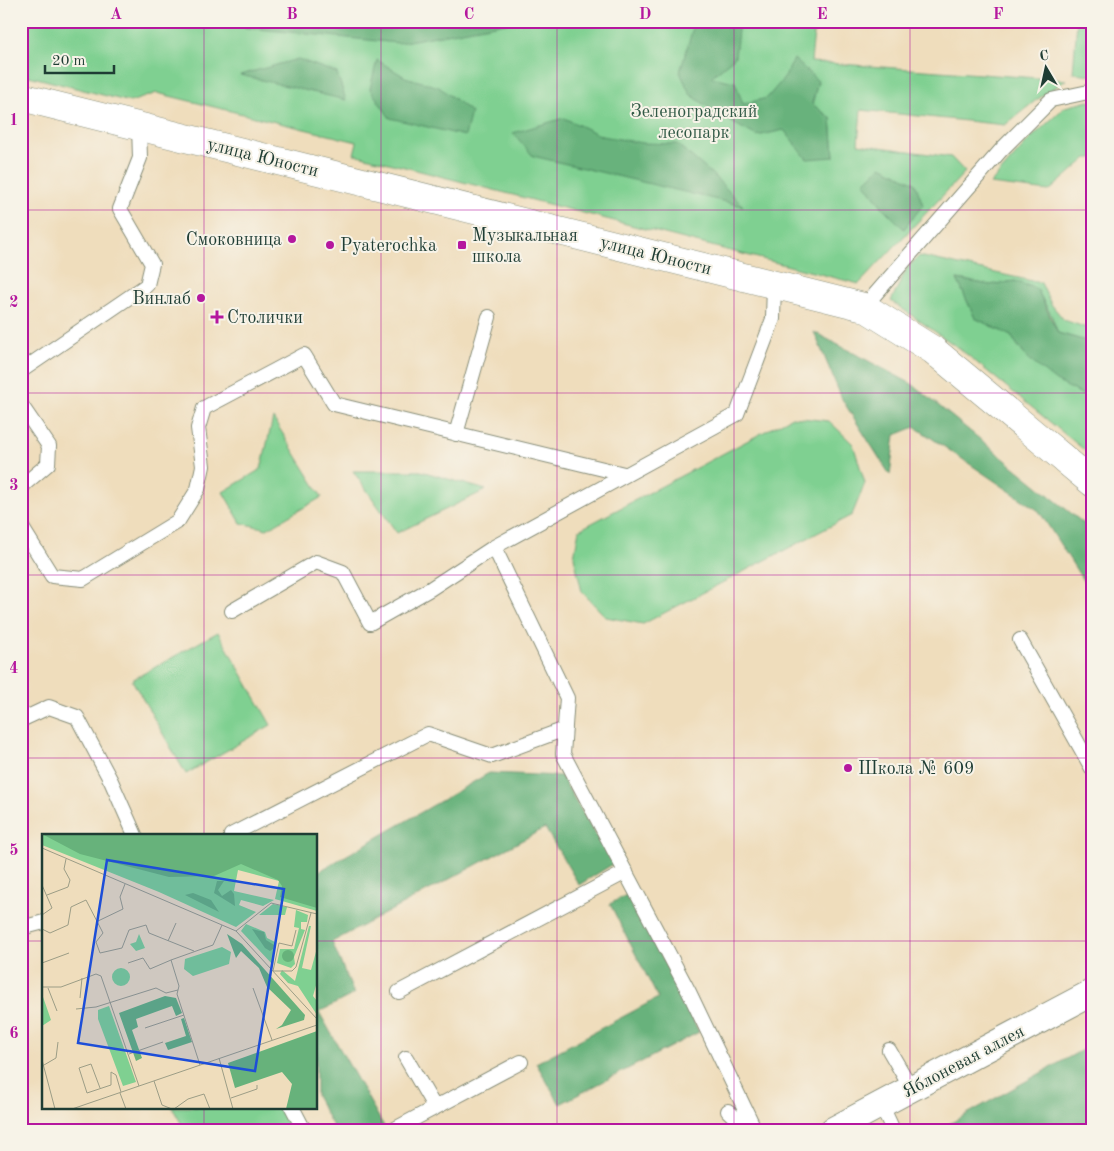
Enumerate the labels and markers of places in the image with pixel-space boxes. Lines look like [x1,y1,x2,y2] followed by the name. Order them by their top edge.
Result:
[472,227,578,266] place label: Музыкальная школа
[186,231,282,249] place label: Смоковница
[286,233,298,245] marker: Смоковница
[340,237,437,255] place label: Pyaterochka
[324,239,336,251] marker: Pyaterochka
[456,239,468,251] marker: Музыкальная школа
[132,290,191,308] place label: Винлаб
[195,292,207,304] marker: Винлаб
[227,309,303,327] place label: Столички
[211,311,223,323] marker: Столички
[858,760,974,778] place label: Школа № 609
[842,762,854,774] marker: Школа № 609

